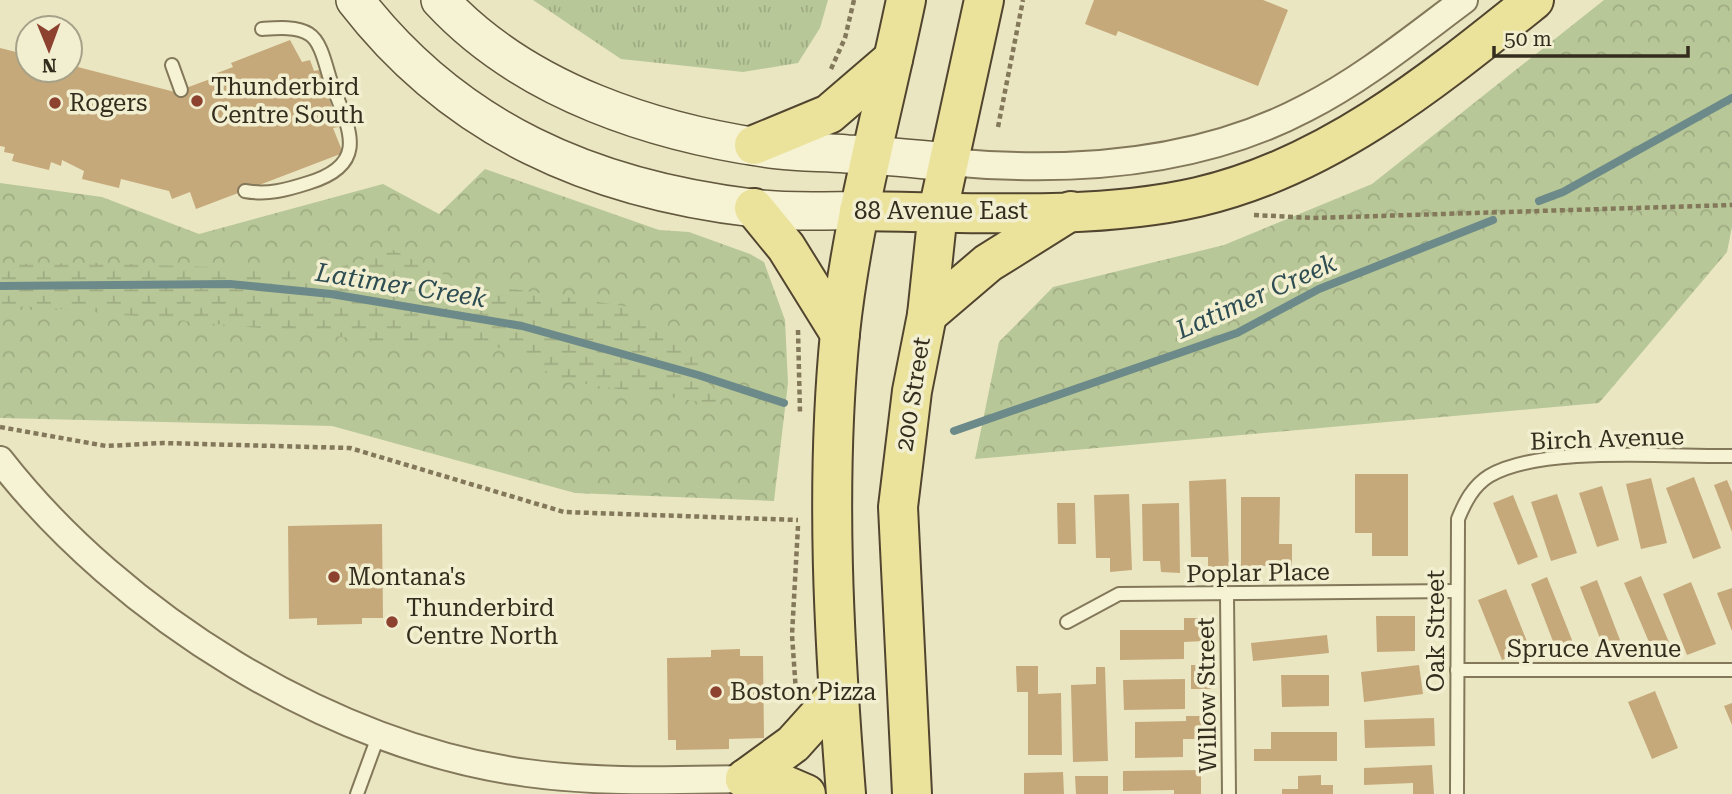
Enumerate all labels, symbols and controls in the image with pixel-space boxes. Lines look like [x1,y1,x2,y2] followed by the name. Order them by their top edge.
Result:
[14,14,84,84] north arrow
[1494,14,1688,58] scale bar
[1504,27,1552,51] text: 50 m
[41,54,57,77] text: N
[211,73,364,129] place label: Thunderbird Centre South
[69,89,147,117] place label: Rogers
[189,93,205,109] marker: Thunderbird Centre South
[47,95,63,111] marker: Rogers
[854,197,1028,225] street label: 88 Avenue East
[1170,247,1342,345] water label: Latimer Creek
[313,257,489,313] water label: Latimer Creek
[890,335,936,453] street label: 200 Street
[1529,422,1685,456] street label: Birch Avenue
[1186,558,1330,588] street label: Poplar Place
[348,563,466,591] place label: Montana's
[326,569,342,585] marker: Montana's
[1422,570,1450,692] street label: Oak Street
[406,594,558,650] place label: Thunderbird Centre North
[384,614,400,630] marker: Thunderbird Centre North
[1192,617,1222,773] street label: Willow Street
[1507,635,1681,663] street label: Spruce Avenue
[730,678,876,706] place label: Boston Pizza
[708,684,724,700] marker: Boston Pizza

